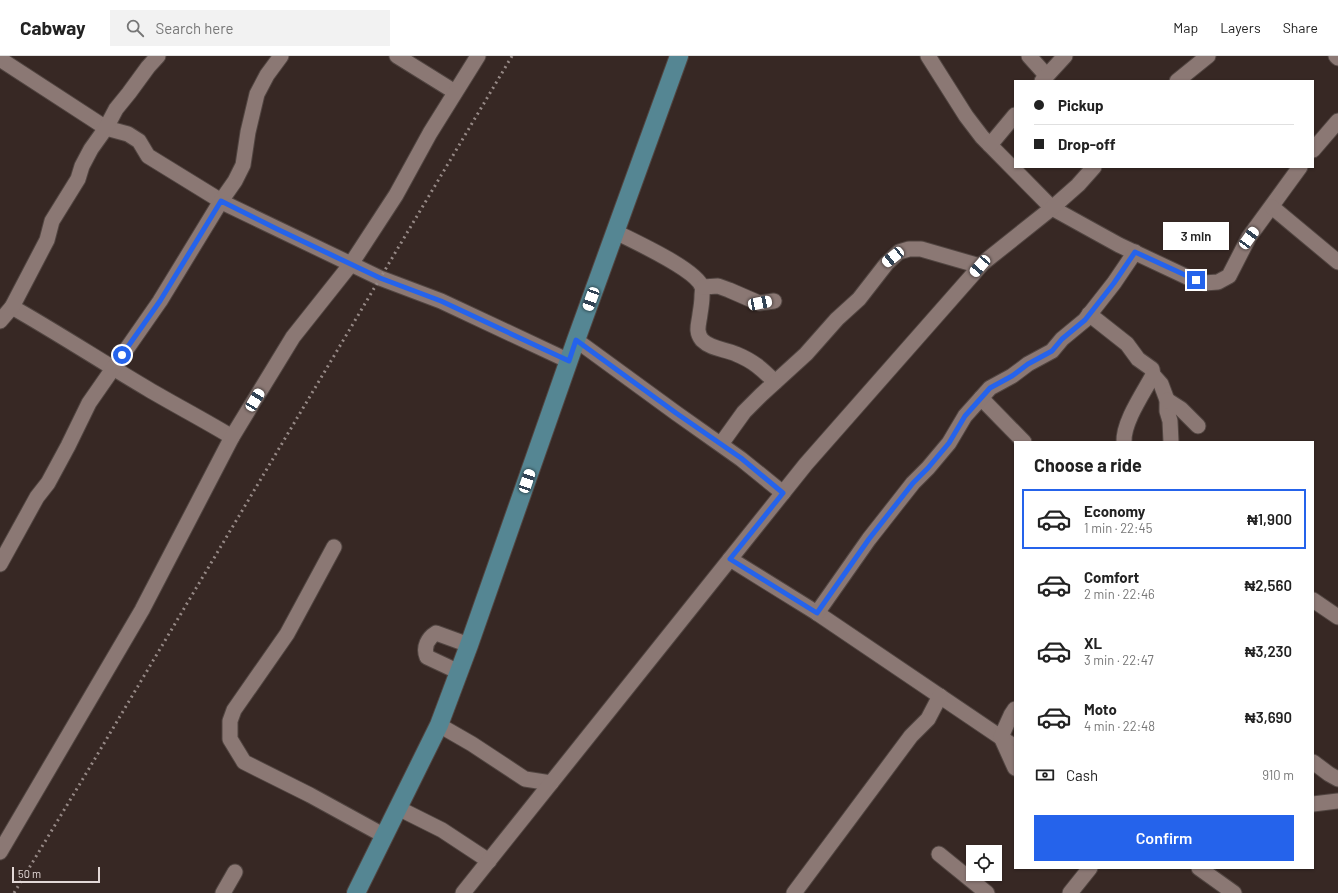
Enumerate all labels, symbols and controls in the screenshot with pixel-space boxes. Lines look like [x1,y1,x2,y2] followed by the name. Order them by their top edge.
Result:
[110,10,390,46] search box
[20,16,86,39] text: Cabway
[124,17,146,39] icon: search
[156,19,234,37] text: Search here
[1173,19,1198,36] text: Map
[1220,19,1261,36] text: Layers
[1283,19,1318,36] text: Share
[1058,96,1104,114] text: Pickup
[1058,135,1116,153] text: Drop-off
[1163,222,1229,250] callout: 3 min
[1237,225,1261,251] car
[1181,228,1211,244] text: 3 min
[880,245,906,269] car
[968,253,992,279] car
[1187,271,1205,289] route end
[581,286,601,312] car
[747,295,773,311] car
[113,346,131,364] route start
[244,387,266,413] car
[1034,454,1142,476] text: Choose a ride
[517,468,537,494] car
[1036,501,1072,537] icon: car
[1084,502,1145,520] text: Economy
[1247,510,1292,528] text: ₦1,900
[1084,520,1152,536] text: 1 min · 22:45
[1036,567,1072,603] icon: car
[1084,568,1139,586] text: Comfort
[1245,576,1292,594] text: ₦2,560
[1084,586,1155,602] text: 2 min · 22:46
[1036,633,1072,669] icon: car
[1084,634,1102,652] text: XL
[1245,642,1292,660] text: ₦3,230
[1084,652,1154,668] text: 3 min · 22:47
[1036,699,1072,735] icon: car
[1084,700,1117,718] text: Moto
[1245,708,1292,726] text: ₦3,690
[1084,718,1155,734] text: 4 min · 22:48
[1034,764,1056,786] icon: cash
[1066,766,1098,784] text: Cash
[1262,767,1294,783] text: 910 m
[1034,815,1294,861] button: Confirm
[966,845,1002,881] map controls
[966,845,1002,881] button: locate
[12,865,100,884] scale bar
[18,867,41,880] text: 50 m

